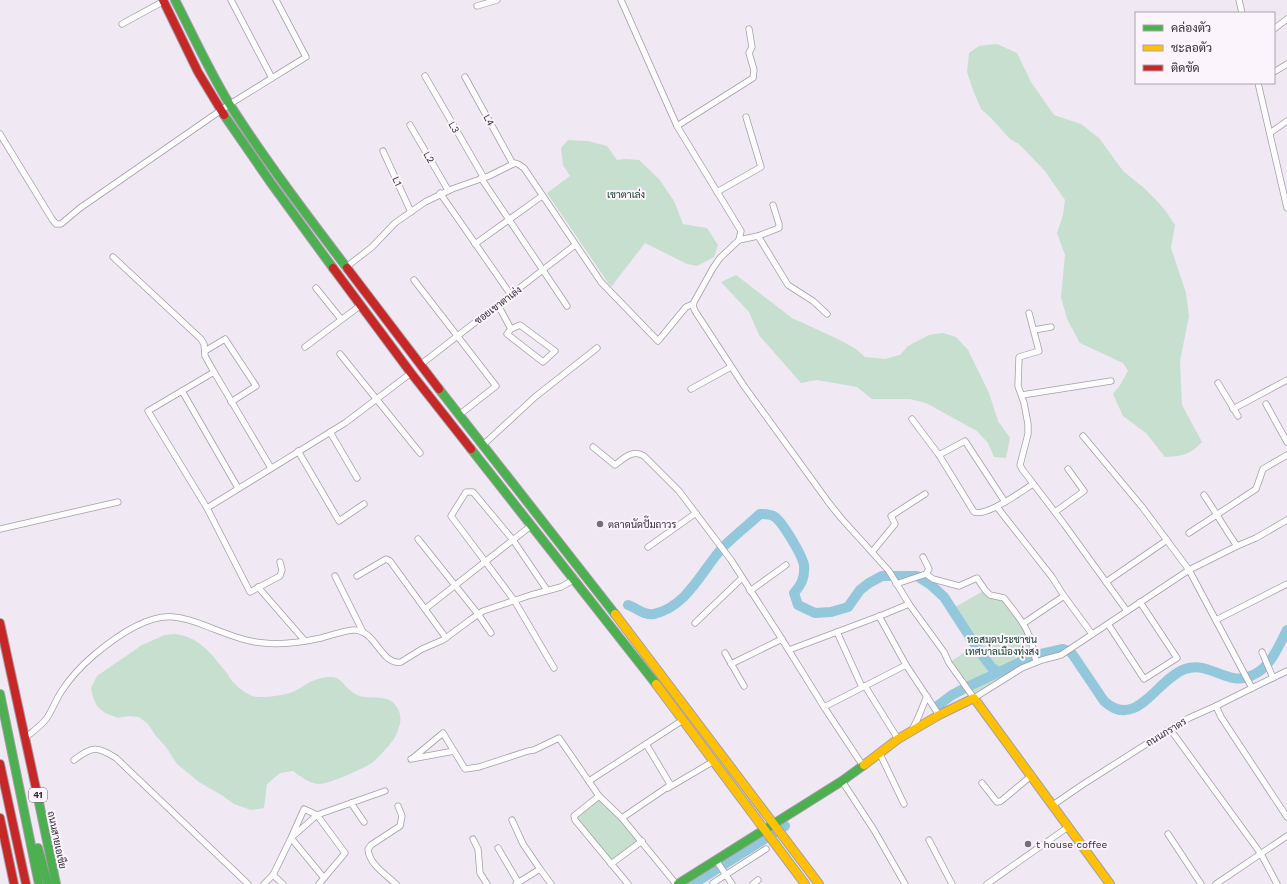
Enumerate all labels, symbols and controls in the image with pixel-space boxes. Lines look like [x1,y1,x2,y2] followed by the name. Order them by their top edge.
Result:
[1135,12,1275,84] legend
[1171,21,1211,35] text: คล่องตัว
[1171,41,1212,55] text: ชะลอตัว
[1171,61,1200,75] text: ติดขัด
[481,112,497,128] street label: L4
[446,119,462,135] street label: L3
[421,149,437,165] street label: L2
[390,174,404,188] street label: L1
[607,188,645,200] park label: เขาตาเล่ง
[472,283,524,326] street label: ซอยเขาตาเล่ง
[608,515,676,530] place label: ตลาดนัดปั๊มถาวร
[595,519,605,529] marker: ตลาดนัดปั๊มถาวร
[965,634,1039,659] park label: หอสมุดประชาชน เทศบาลเมืองทุ่งสง
[1144,716,1188,748] street label: ถนนภราดร
[29,788,47,802] road number: 41
[46,810,69,870] street label: ถนนสายเอเชีย
[1023,839,1033,849] marker: t house coffee
[1036,839,1107,850] place label: t house coffee

